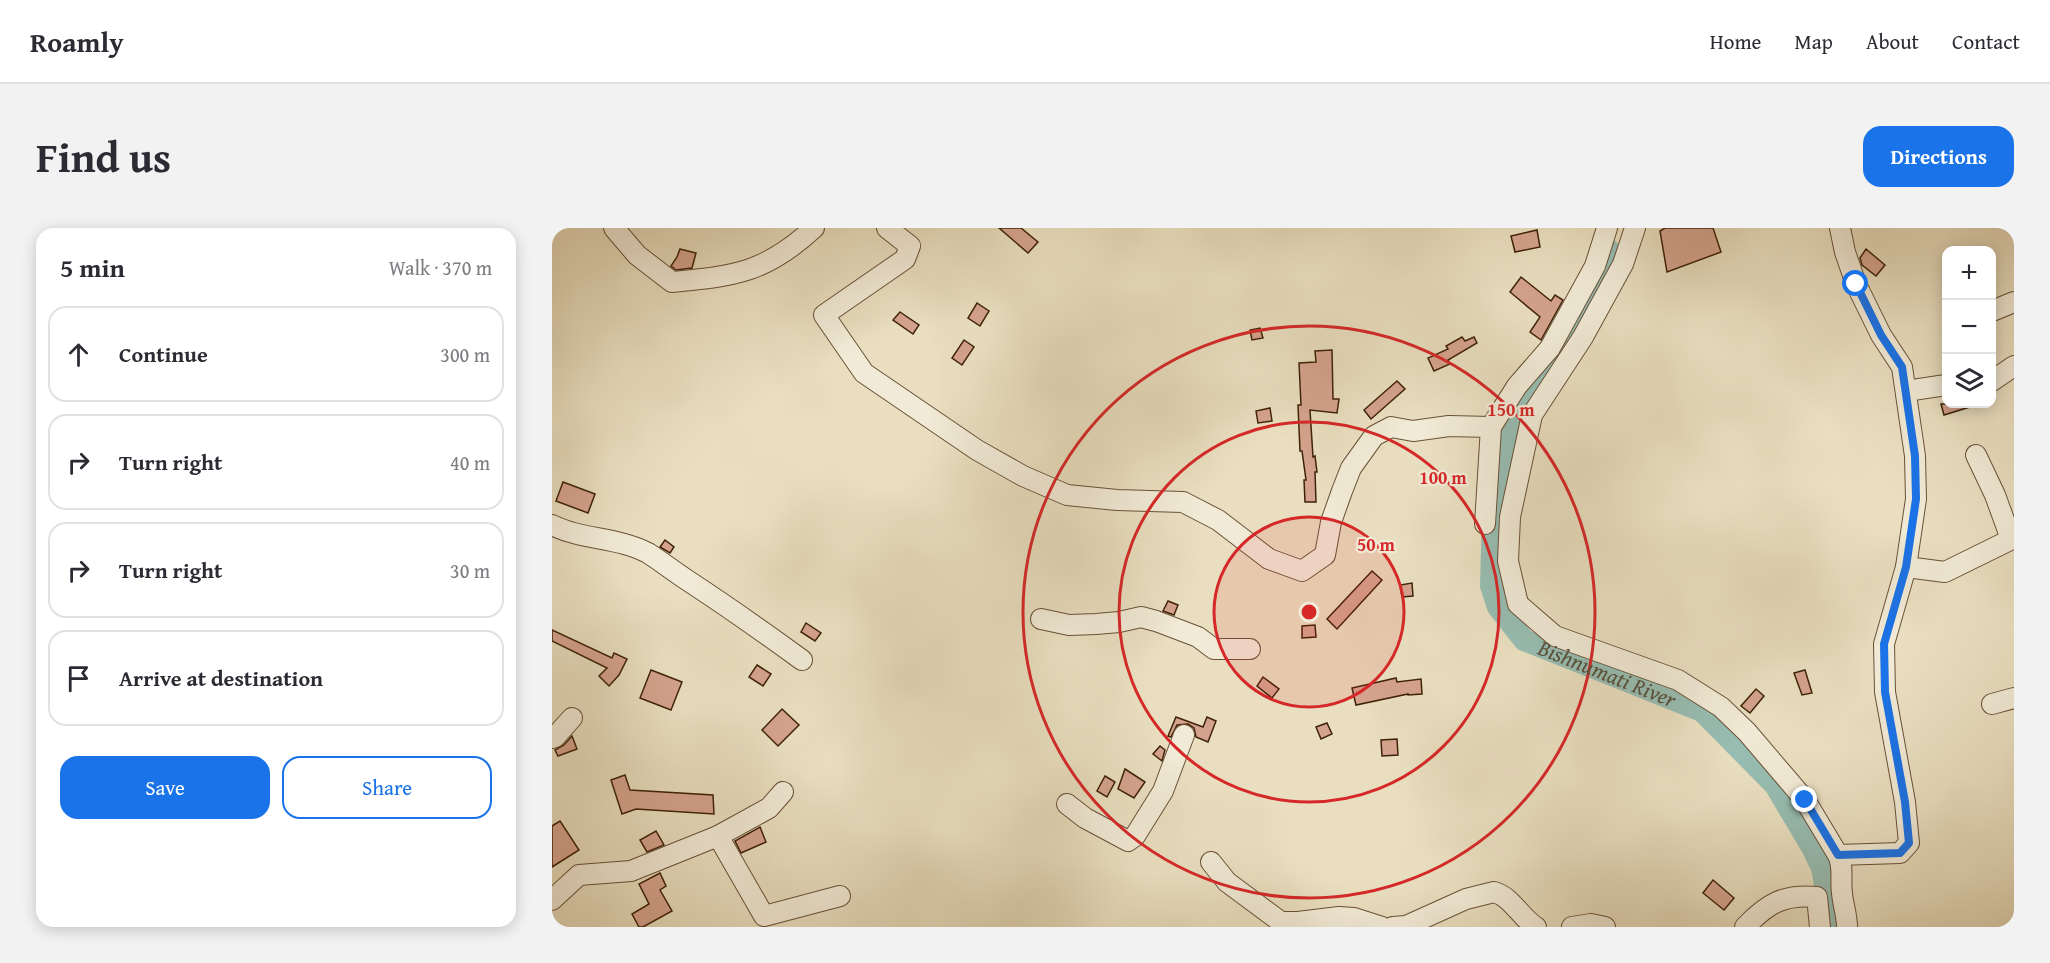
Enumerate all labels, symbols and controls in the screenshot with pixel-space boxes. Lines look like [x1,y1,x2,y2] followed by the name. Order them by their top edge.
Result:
[30,21,124,62] text: Roamly
[1710,26,1761,57] text: Home
[1794,26,1833,57] text: Map
[1866,26,1919,57] text: About
[1952,26,2020,57] text: Contact
[36,126,171,187] text: Find us
[1863,126,2014,187] button: Directions
[1942,246,1996,408] map controls
[1942,246,1996,300] button: +
[60,248,125,287] text: 5 min
[389,253,492,282] text: Walk · 370 m
[1842,270,1868,296] route start
[1942,300,1996,354] button: −
[62,338,95,371] icon: ahead
[119,338,208,370] text: Continue
[440,340,490,369] text: 300 m
[1942,354,1996,408] button: layers
[1487,396,1535,423] text: 150 m
[62,446,95,479] icon: right
[119,446,222,478] text: Turn right
[450,448,490,477] text: 40 m
[1419,464,1467,491] text: 100 m
[1357,531,1396,558] text: 50 m
[62,554,95,587] icon: right
[119,554,222,586] text: Turn right
[450,556,490,585] text: 30 m
[1299,602,1319,622] centre of rings
[1533,631,1682,715] water label: Bishnumati River
[62,662,95,695] icon: arrive
[119,662,323,694] text: Arrive at destination
[60,756,270,819] button: Save
[282,756,492,819] button: Share
[1791,786,1817,812] route end

